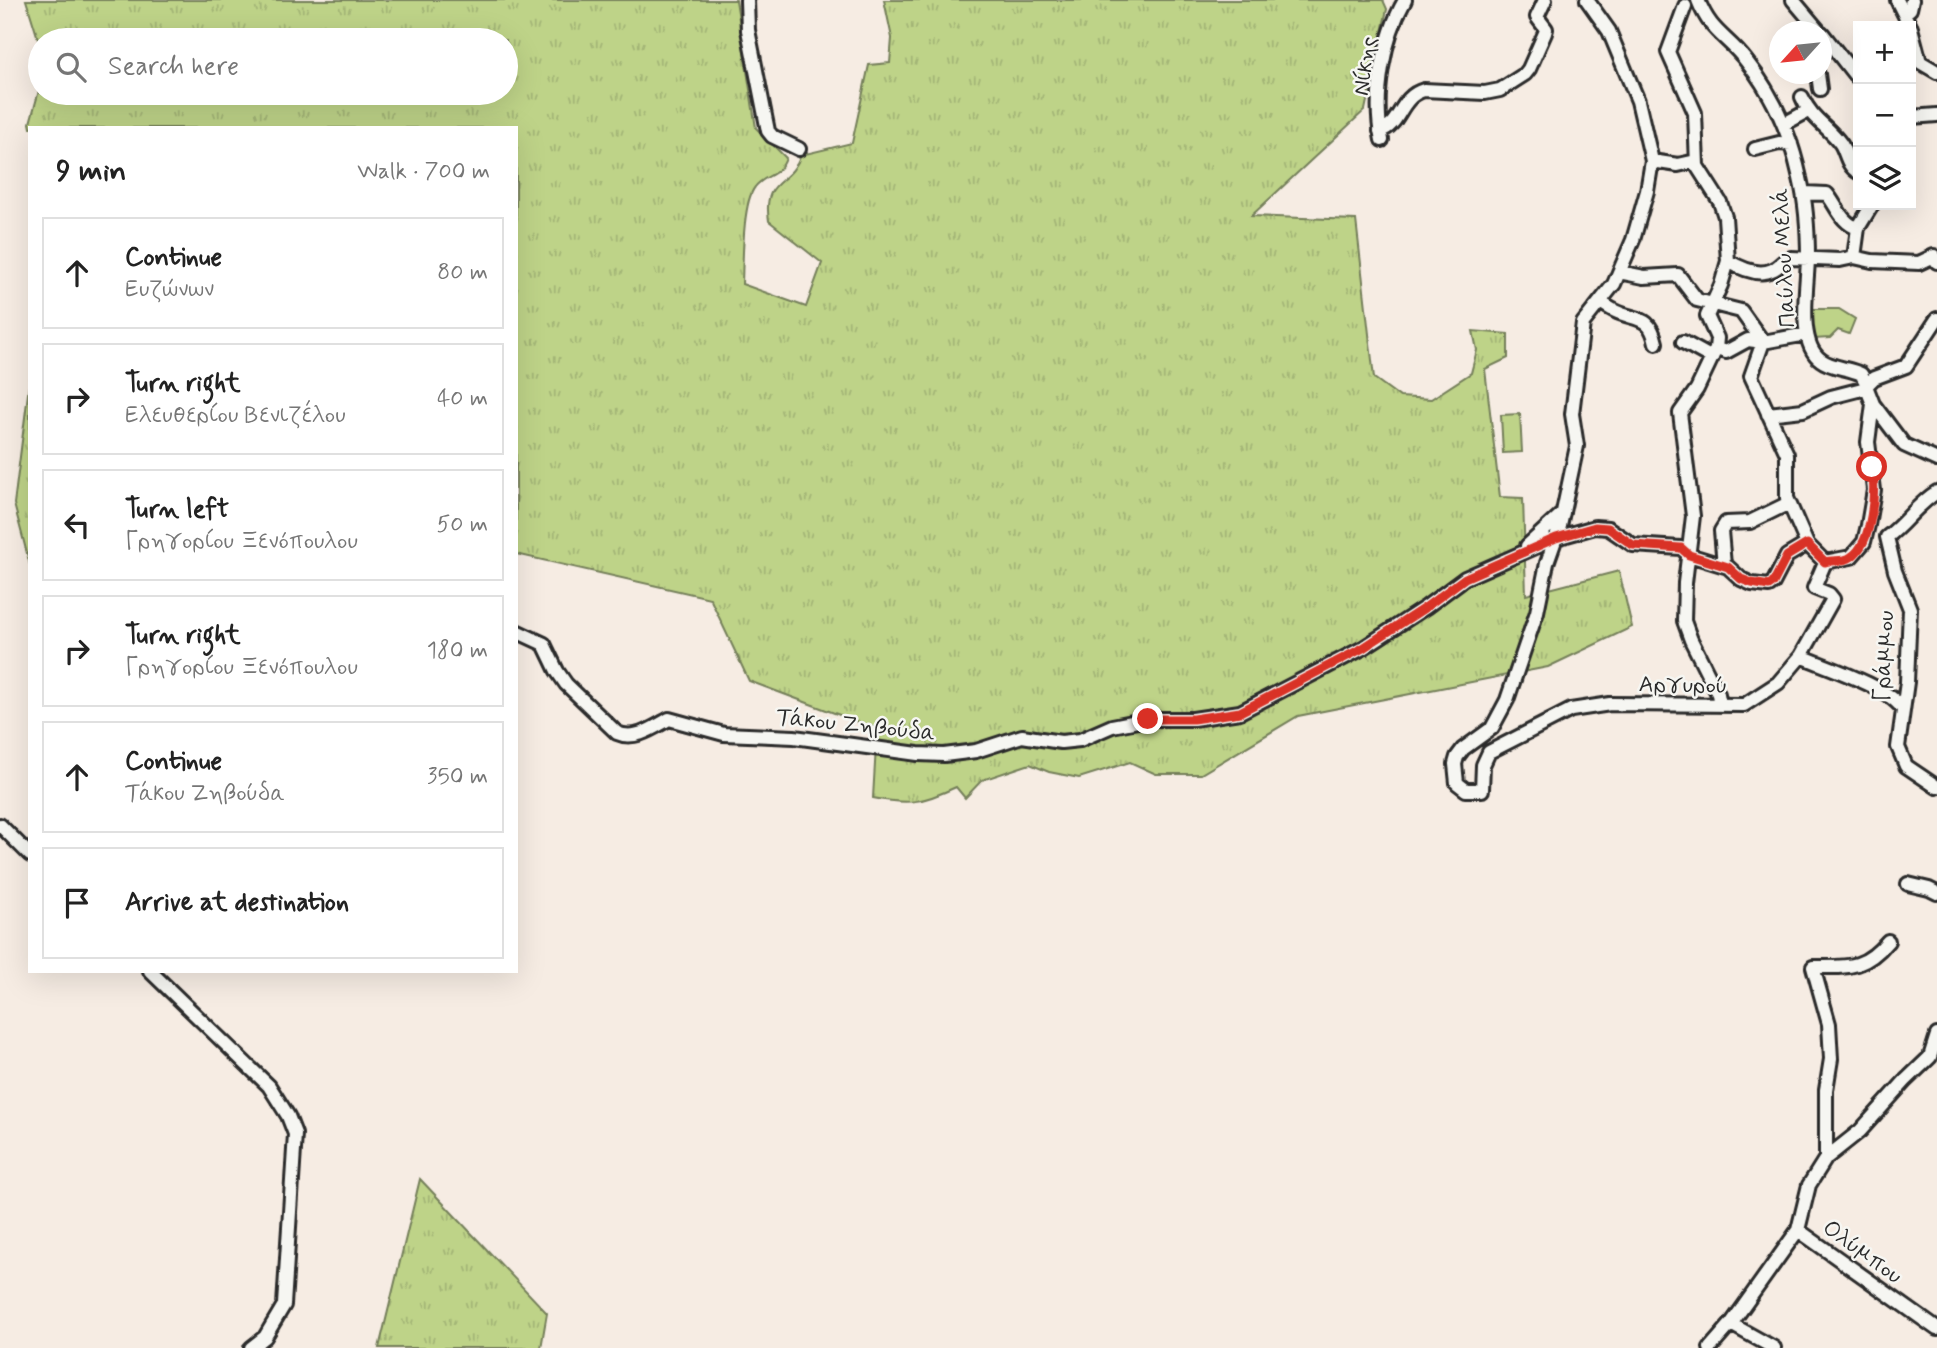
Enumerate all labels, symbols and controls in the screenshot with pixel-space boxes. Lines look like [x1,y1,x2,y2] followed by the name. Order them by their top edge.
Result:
[1769,21,1832,84] north arrow
[1853,21,1916,210] map controls
[1853,21,1916,84] button: +
[28,28,518,105] search box
[1347,35,1385,98] street label: Νίκης
[52,48,90,86] icon: search
[108,50,239,84] text: Search here
[1853,84,1916,147] button: −
[1853,147,1916,210] button: layers
[56,152,126,191] text: 9 min
[357,157,490,187] text: Walk · 700 m
[1766,187,1804,328] street label: Παύλου Μελά
[125,241,222,275] text: Continue
[58,254,96,292] icon: ahead
[437,258,488,288] text: 80 m
[125,275,214,305] text: Ευζώνων
[125,367,241,401] text: Turn right
[58,380,96,418] icon: right
[437,384,488,414] text: 40 m
[125,401,346,431] text: Ελευθερίου Βενιζέλου
[1856,451,1887,482] route start
[125,493,229,527] text: Turn left
[58,506,96,544] icon: left
[437,510,488,540] text: 50 m
[125,527,358,557] text: Γρηγορίου Ξενόπουλου
[1868,610,1902,702] street label: Γράμμου
[125,619,241,653] text: Turn right
[58,632,96,670] icon: right
[427,636,488,666] text: 180 m
[125,653,358,683] text: Γρηγορίου Ξενόπουλου
[1638,670,1728,702] street label: Αργυρού
[775,703,937,749] street label: Τάκου Ζηβούδα
[1132,703,1163,734] route end
[125,745,222,779] text: Continue
[58,758,96,796] icon: ahead
[427,762,488,792] text: 350 m
[125,779,285,809] text: Τάκου Ζηβούδα
[58,884,96,922] icon: arrive
[125,886,349,920] text: Arrive at destination
[1816,1214,1908,1292] street label: Ολύμπου

